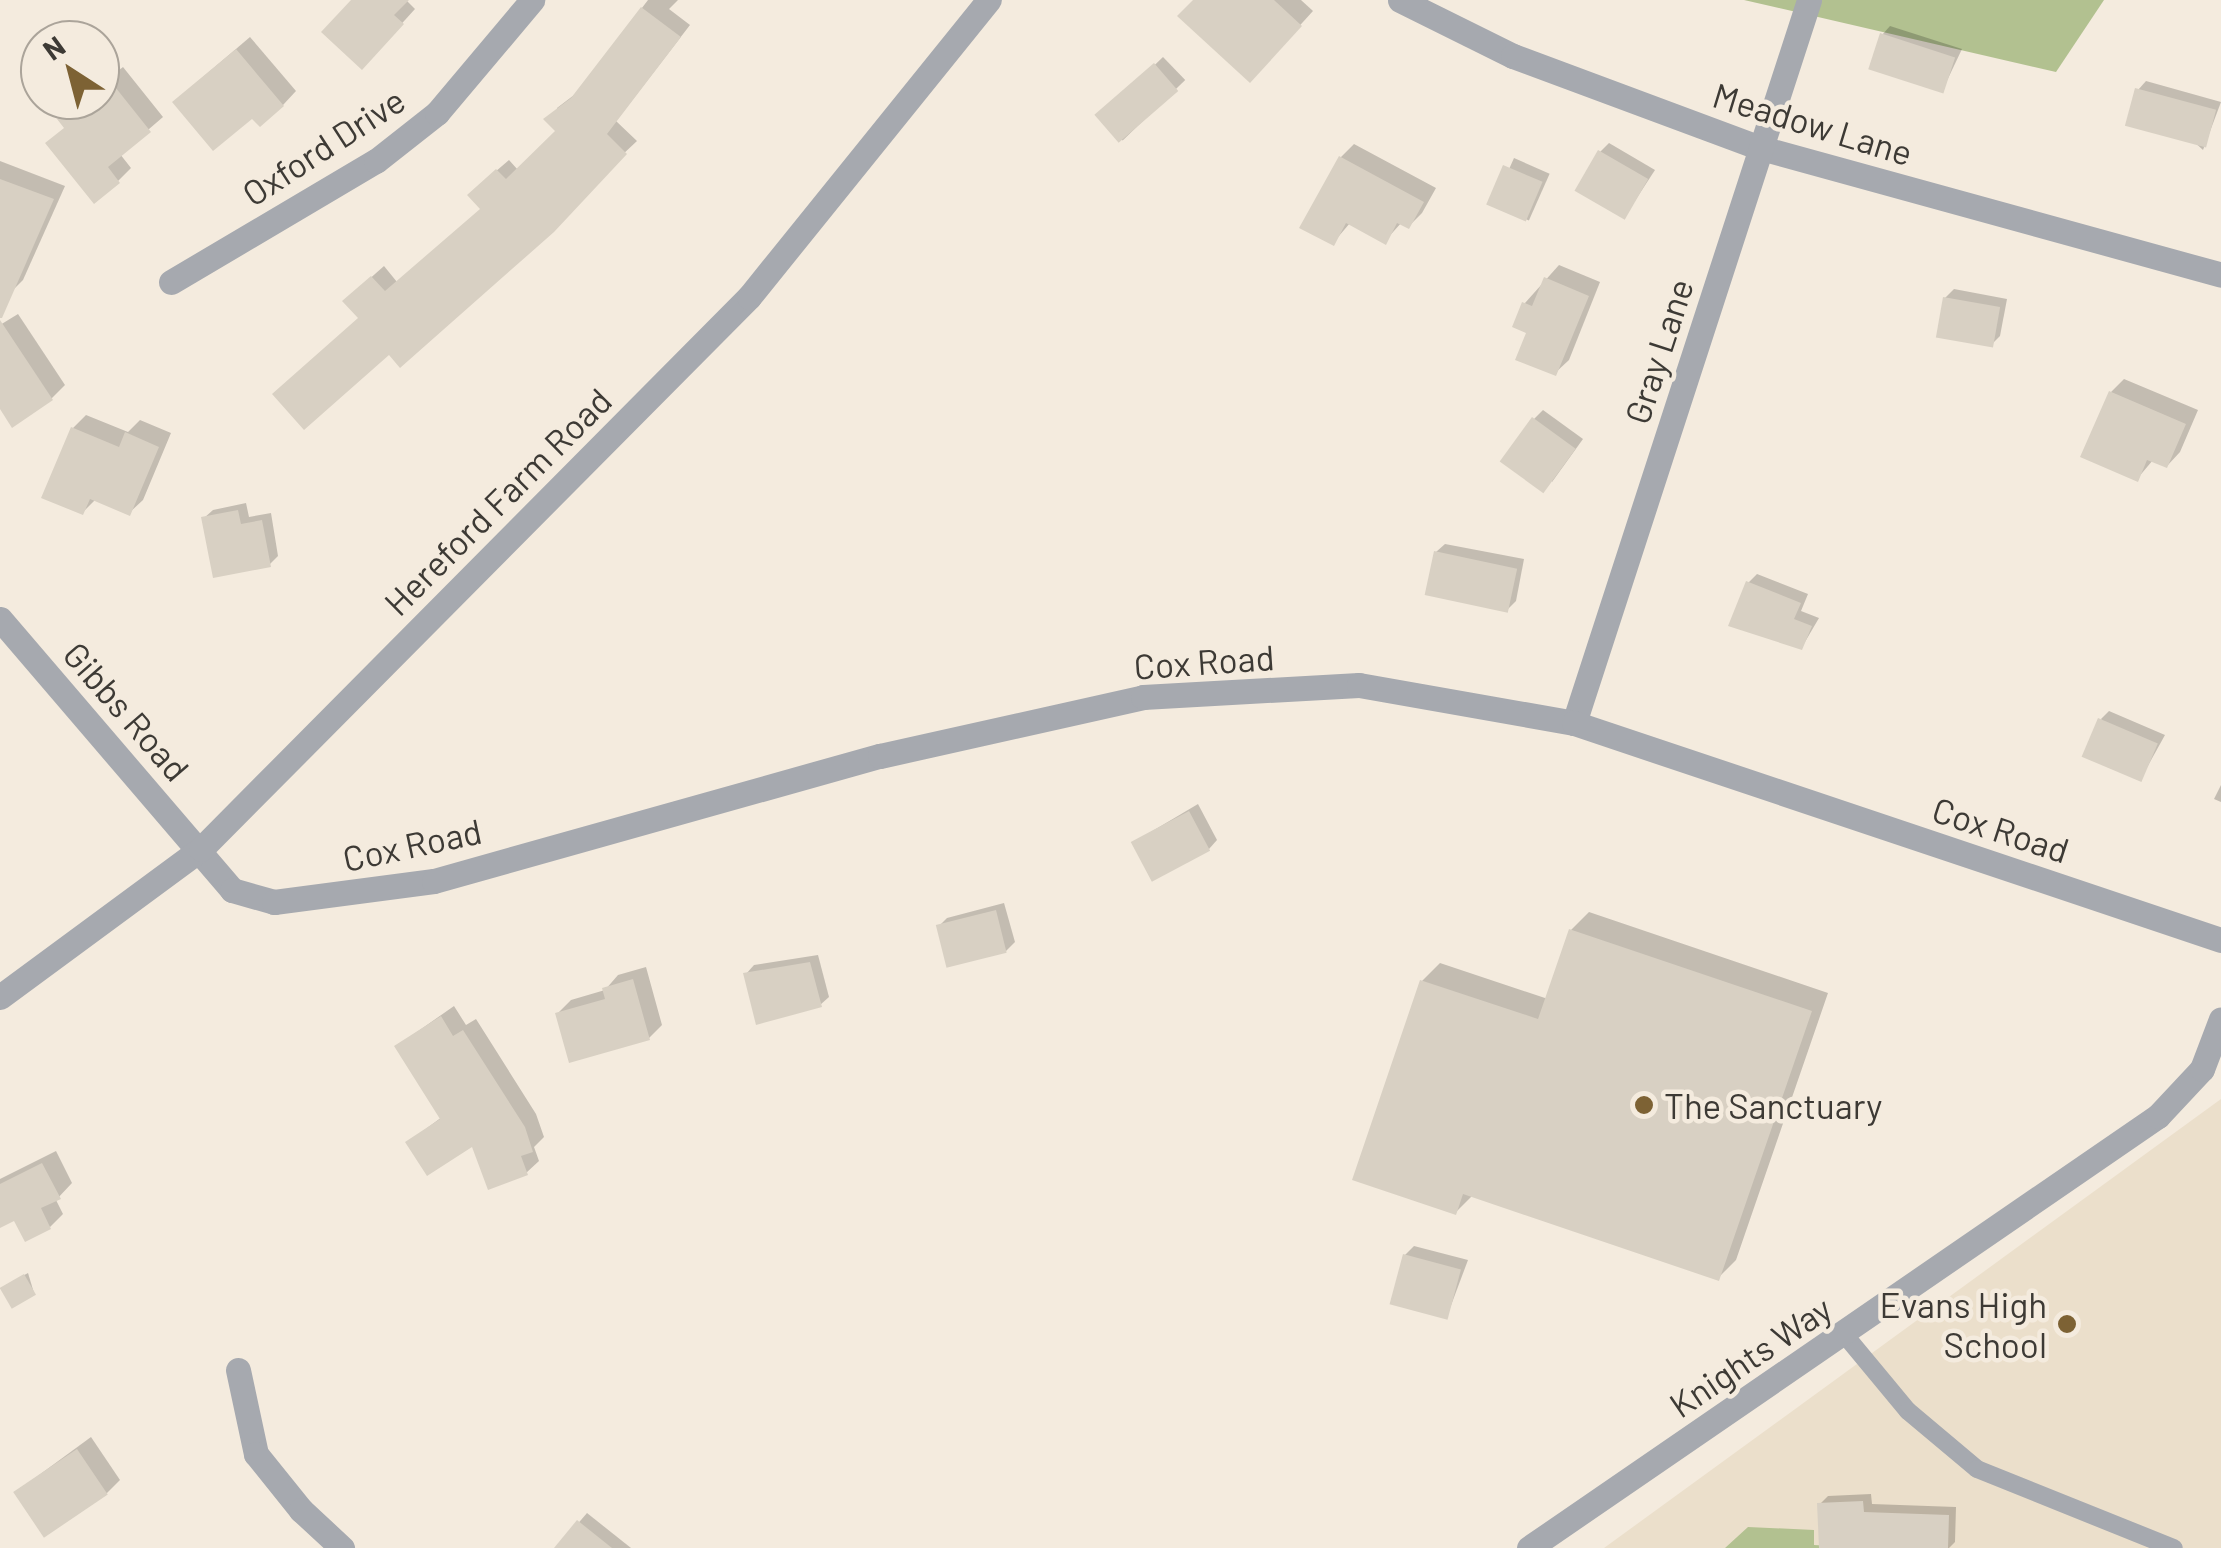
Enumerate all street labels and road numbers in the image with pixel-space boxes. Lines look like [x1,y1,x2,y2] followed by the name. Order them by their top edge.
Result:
[1708,73,1918,173] street label: Meadow Lane
[234,78,412,214] street label: Oxford Drive
[1615,273,1701,429] street label: Gray Lane
[375,379,619,623] street label: Hereford Farm Road
[55,633,199,789] street label: Gibbs Road
[1132,635,1276,687] street label: Cox Road
[1927,787,2075,871] street label: Cox Road
[339,809,485,879] street label: Cox Road
[1661,1287,1839,1425] street label: Knights Way

